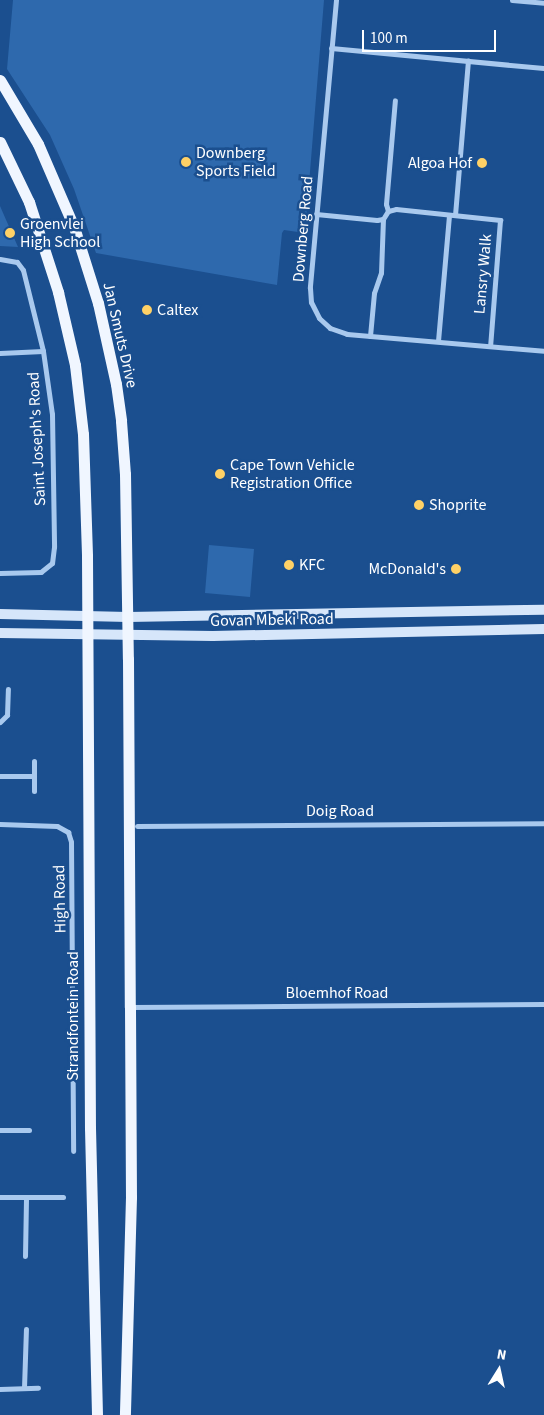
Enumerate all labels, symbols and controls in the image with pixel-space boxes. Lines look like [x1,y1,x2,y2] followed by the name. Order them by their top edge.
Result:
[364,20,498,52] scale bar
[370,28,408,49] text: 100 m
[196,143,276,181] place label: Downberg Sports Field
[408,153,472,173] place label: Algoa Hof
[180,156,192,168] marker: Downberg Sports Field
[476,157,488,169] marker: Algoa Hof
[289,175,317,283] street label: Downberg Road
[20,214,100,252] place label: Groenvlei High School
[4,227,16,239] marker: Groenvlei High School
[470,233,496,315] street label: Lansry Walk
[98,280,142,390] street label: Jan Smuts Drive
[157,300,198,320] place label: Caltex
[141,304,153,316] marker: Caltex
[24,371,50,507] street label: Saint Joseph's Road
[230,455,355,493] place label: Cape Town Vehicle Registration Office
[214,468,226,480] marker: Cape Town Vehicle Registration Office
[429,495,486,515] place label: Shoprite
[413,499,425,511] marker: Shoprite
[299,555,325,575] place label: KFC
[283,559,295,571] marker: KFC
[368,559,446,579] place label: McDonald's
[450,563,462,575] marker: McDonald's
[210,609,334,631] street label: Govan Mbeki Road
[306,801,374,821] street label: Doig Road
[50,865,70,933] street label: High Road
[63,951,83,1081] street label: Strandfontein Road
[286,983,388,1003] street label: Bloemhof Road
[474,1345,524,1395] north arrow
[495,1345,508,1366] text: N

